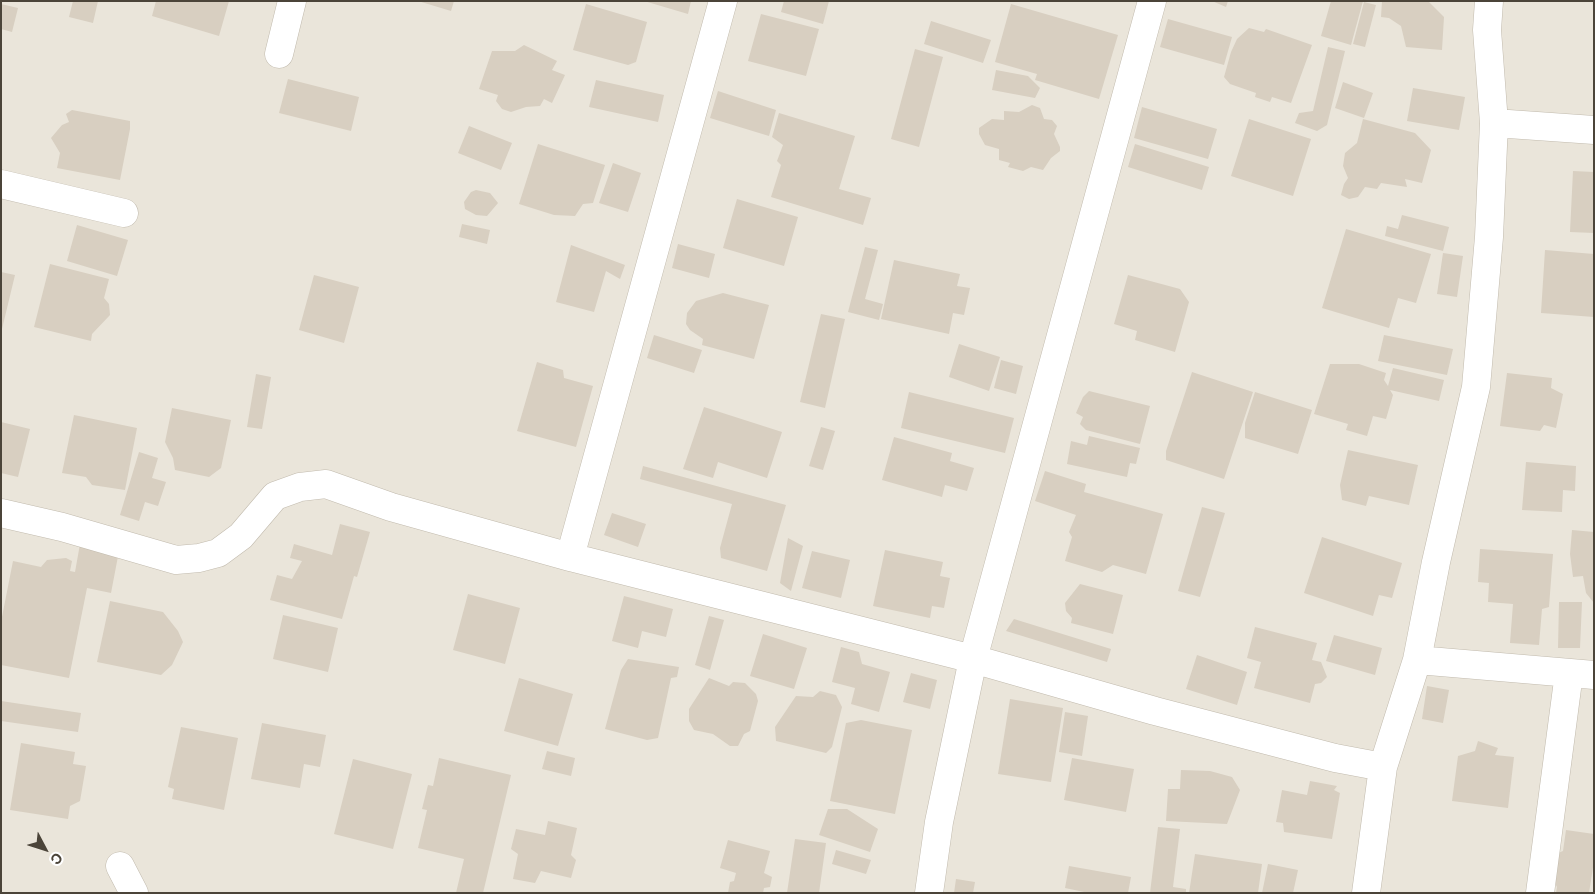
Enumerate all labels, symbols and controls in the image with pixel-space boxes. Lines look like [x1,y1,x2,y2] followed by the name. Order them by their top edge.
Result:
[20,824,70,874] north arrow
[47,850,67,868] text: С

